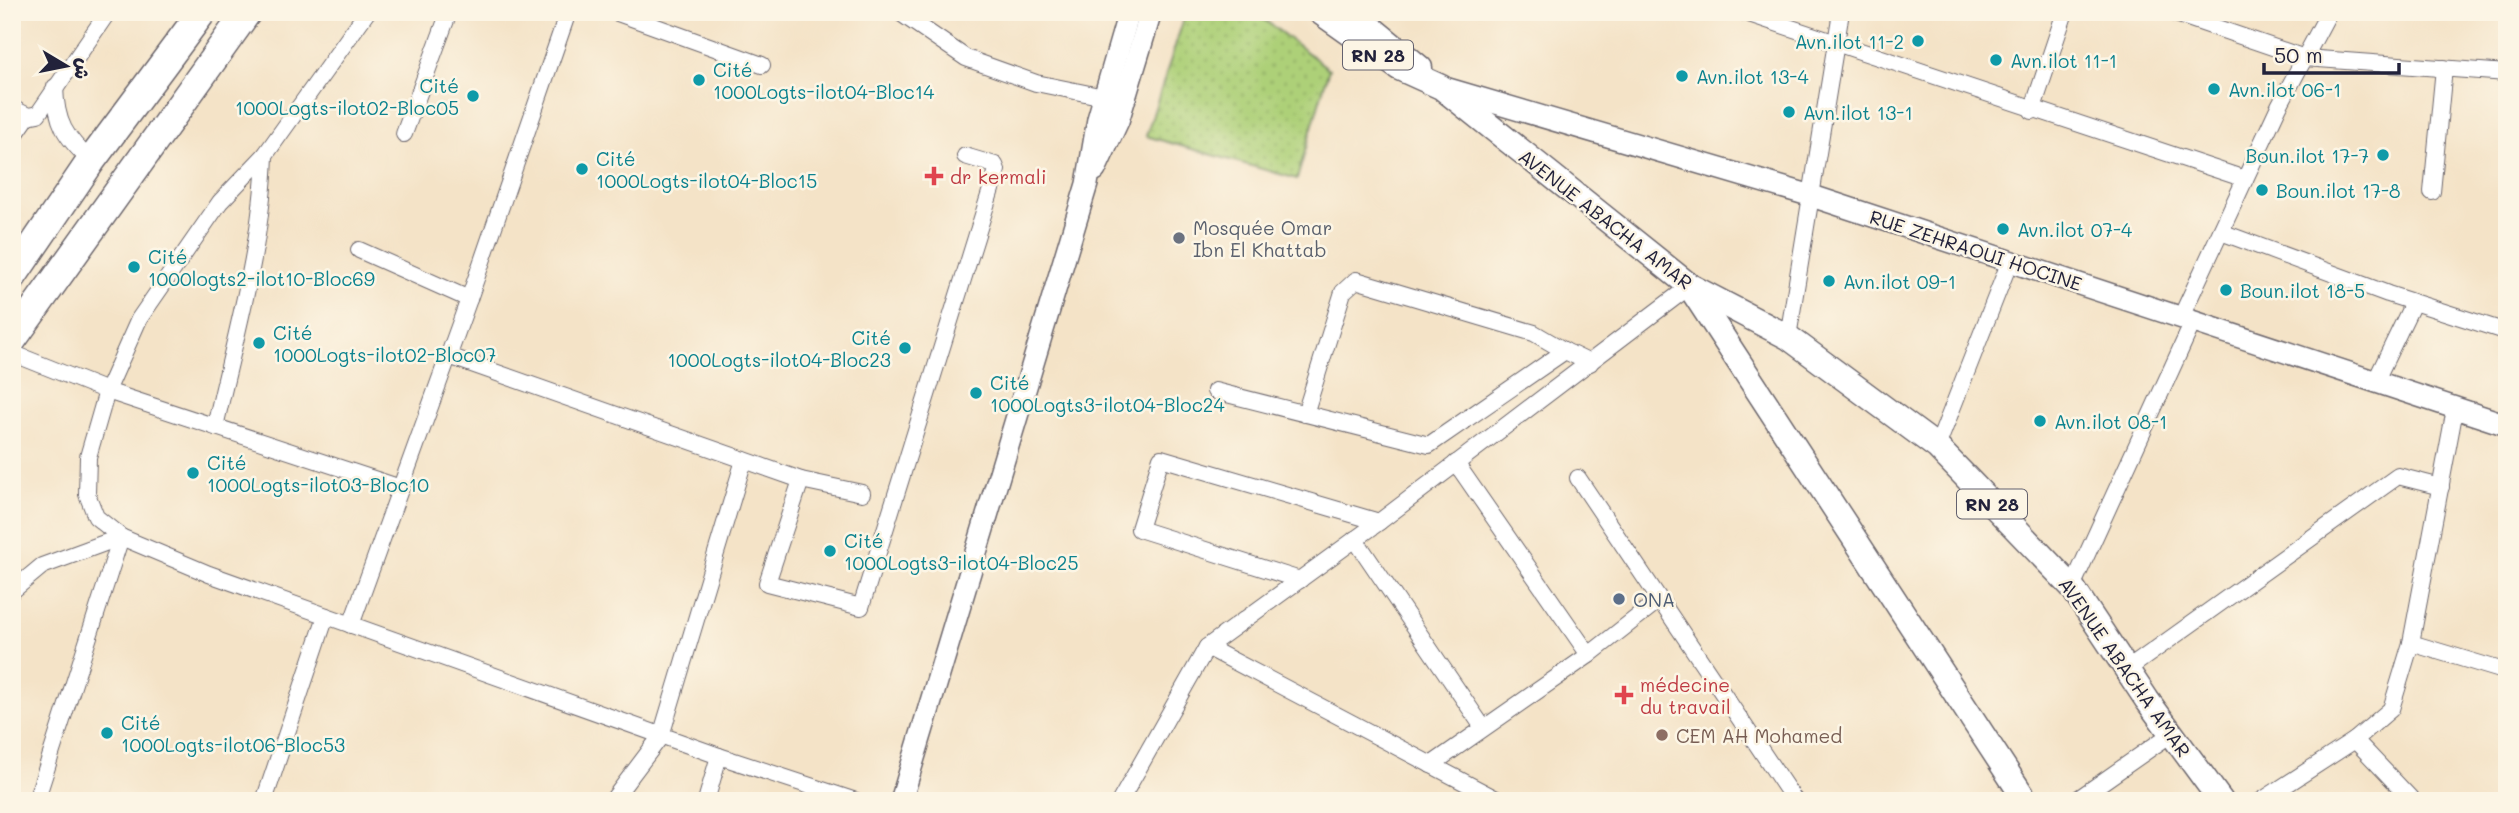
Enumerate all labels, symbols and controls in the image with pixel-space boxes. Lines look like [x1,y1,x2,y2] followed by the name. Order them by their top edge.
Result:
[1795,29,1904,54] place label: Avn.ilot 11-2
[32,32,102,102] north arrow
[2264,32,2398,76] scale bar
[1910,33,1926,49] marker: Avn.ilot 11-2
[1343,40,1413,70] road number: RN 28
[2274,41,2323,68] text: 50 m
[2010,48,2117,73] place label: Avn.ilot 11-1
[1988,52,2004,68] marker: Avn.ilot 11-1
[69,57,97,82] text: ش
[713,57,934,104] place label: Cité 1000Logts-ilot04-Bloc14
[1696,64,1809,89] place label: Avn.ilot 13-4
[1674,68,1690,84] marker: Avn.ilot 13-4
[691,72,707,88] marker: Cité 1000Logts-ilot04-Bloc14
[235,73,459,120] place label: Cité 1000Logts-ilot02-Bloc05
[2228,77,2341,102] place label: Avn.ilot 06-1
[2206,81,2222,97] marker: Avn.ilot 06-1
[465,88,481,104] marker: Cité 1000Logts-ilot02-Bloc05
[1803,100,1913,125] place label: Avn.ilot 13-1
[1781,104,1797,120] marker: Avn.ilot 13-1
[1514,143,1698,295] street label: AVENUE ABACHA AMAR
[2245,143,2369,168] place label: Boun.ilot 17-7
[596,146,817,193] place label: Cité 1000Logts-ilot04-Bloc15
[2375,147,2391,163] marker: Boun.ilot 17-7
[574,161,590,177] marker: Cité 1000Logts-ilot04-Bloc15
[950,164,1047,189] place label: dr kermali
[924,166,944,186] marker: dr kermali
[2276,178,2400,203] place label: Boun.ilot 17-8
[2254,182,2270,198] marker: Boun.ilot 17-8
[1867,204,2085,296] street label: RUE ZEHRAOUI HOCINE
[1193,215,1332,262] place label: Mosquée Omar Ibn El Khattab
[2017,217,2132,242] place label: Avn.ilot 07-4
[1995,221,2011,237] marker: Avn.ilot 07-4
[1171,230,1187,246] marker: Mosquée Omar Ibn El Khattab
[148,244,375,291] place label: Cité 1000logts2-ilot10-Bloc69
[126,259,142,275] marker: Cité 1000logts2-ilot10-Bloc69
[1843,269,1956,294] place label: Avn.ilot 09-1
[1821,273,1837,289] marker: Avn.ilot 09-1
[2240,278,2365,303] place label: Boun.ilot 18-5
[2218,282,2234,298] marker: Boun.ilot 18-5
[273,320,496,367] place label: Cité 1000Logts-ilot02-Bloc07
[668,325,891,372] place label: Cité 1000Logts-ilot04-Bloc23
[251,335,267,351] marker: Cité 1000Logts-ilot02-Bloc07
[897,340,913,356] marker: Cité 1000Logts-ilot04-Bloc23
[990,370,1225,417] place label: Cité 1000Logts3-ilot04-Bloc24
[968,385,984,401] marker: Cité 1000Logts3-ilot04-Bloc24
[2054,409,2167,434] place label: Avn.ilot 08-1
[2032,413,2048,429] marker: Avn.ilot 08-1
[207,450,429,497] place label: Cité 1000Logts-ilot03-Bloc10
[185,465,201,481] marker: Cité 1000Logts-ilot03-Bloc10
[1957,490,2027,518] road number: RN 28
[844,528,1078,575] place label: Cité 1000Logts3-ilot04-Bloc25
[822,543,838,559] marker: Cité 1000Logts3-ilot04-Bloc25
[2053,572,2197,762] street label: AVENUE ABACHA AMAR
[1633,587,1675,612] place label: ONA
[1611,591,1627,607] marker: ONA
[1640,672,1731,719] place label: médecine du travail
[1614,685,1634,705] marker: médecine du travail
[121,710,345,757] place label: Cité 1000Logts-ilot06-Bloc53
[1676,723,1842,748] place label: CEM AH Mohamed
[99,725,115,741] marker: Cité 1000Logts-ilot06-Bloc53
[1654,727,1670,743] marker: CEM AH Mohamed

